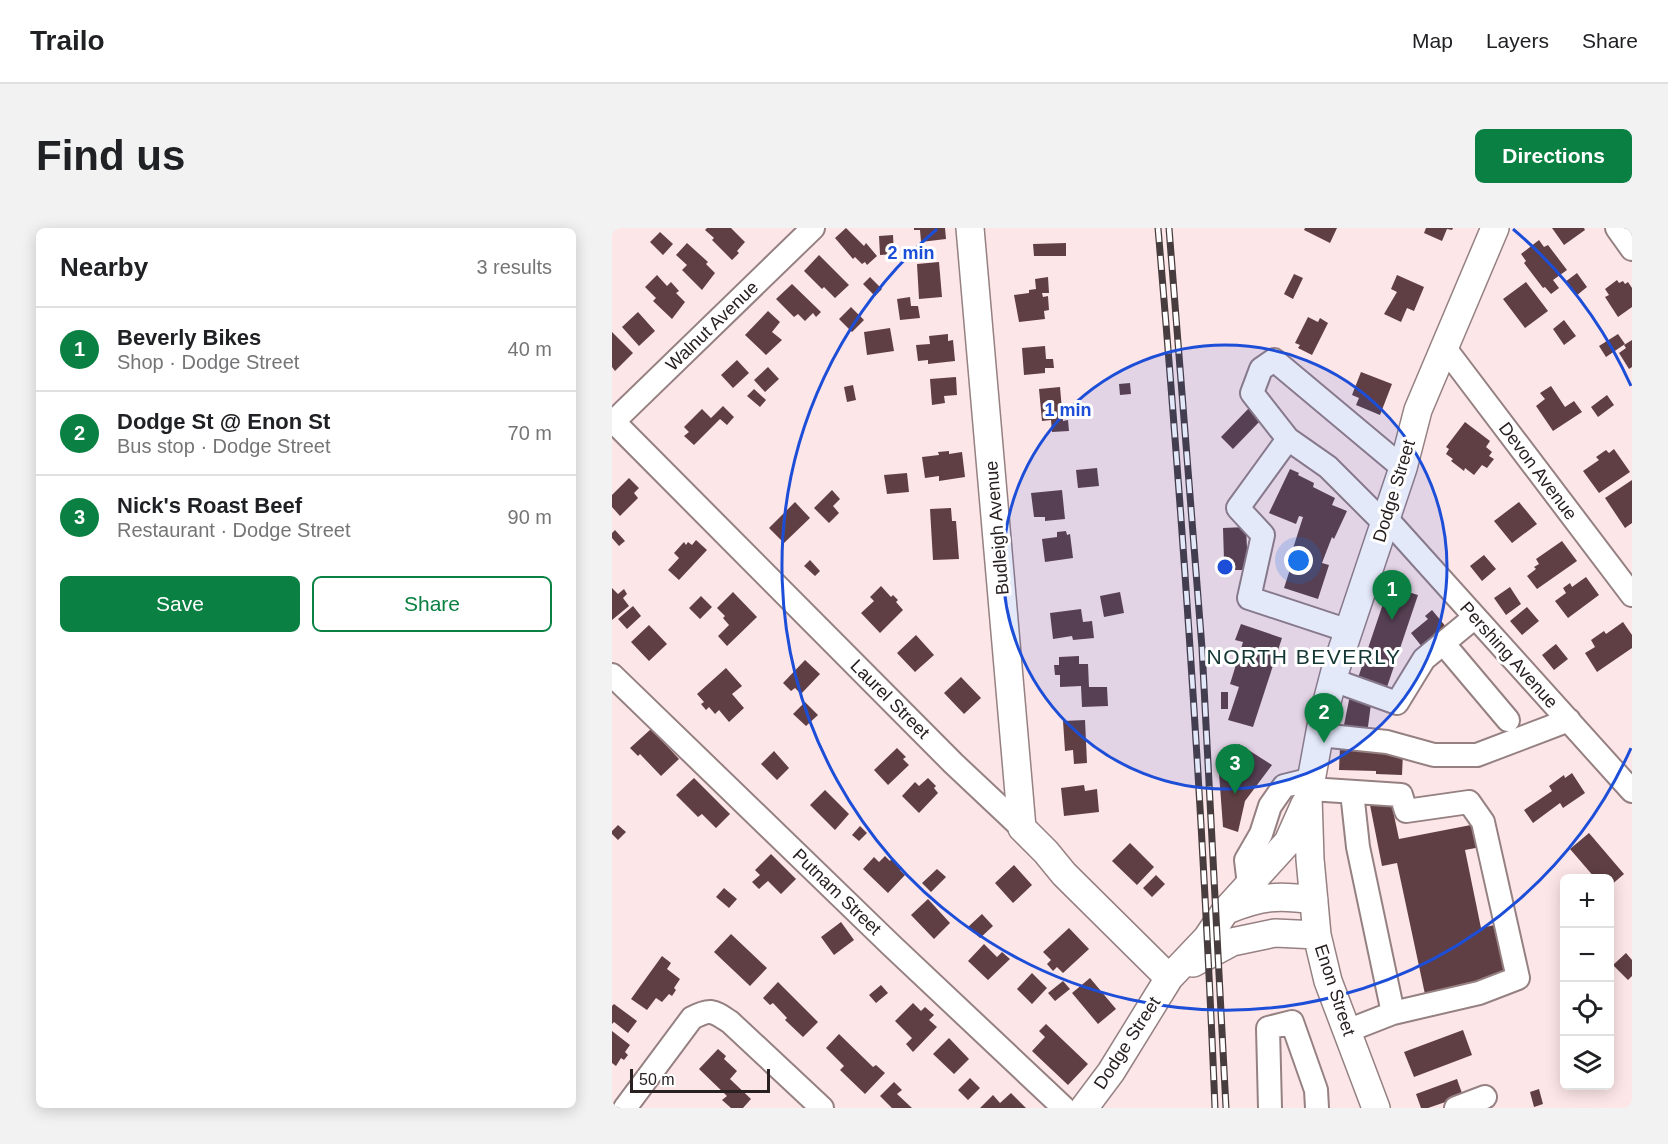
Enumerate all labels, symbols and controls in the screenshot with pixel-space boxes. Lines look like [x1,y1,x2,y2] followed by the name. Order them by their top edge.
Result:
[30,25,105,56] text: Trailo
[1412,29,1453,52] text: Map
[1486,29,1549,52] text: Layers
[1582,29,1638,52] text: Share
[1475,129,1632,183] button: Directions
[36,132,185,179] text: Find us
[887,243,935,263] text: 2 min
[60,252,148,282] text: Nearby
[476,256,552,278] text: 3 results
[662,277,762,375] street label: Walnut Avenue
[117,325,261,350] text: Beverly Bikes
[74,338,85,360] text: 1
[508,338,552,360] text: 40 m
[117,351,299,373] text: Shop · Dodge Street
[1044,400,1092,420] text: 1 min
[117,409,330,434] text: Dodge St @ Enon St
[1495,418,1581,524] street label: Devon Avenue
[74,422,85,444] text: 2
[508,422,552,444] text: 70 m
[117,435,330,457] text: Bus stop · Dodge Street
[1369,437,1419,545] street label: Dodge Street
[981,460,1013,596] street label: Budleigh Avenue
[117,493,302,518] text: Nick's Roast Beef
[74,506,85,528] text: 3
[508,506,552,528] text: 90 m
[117,519,350,541] text: Restaurant · Dodge Street
[1284,546,1313,575] your location
[1215,557,1235,577] centre of rings
[1372,570,1412,620] pin: 1
[60,576,300,632] button: Save
[312,576,552,632] button: Share
[1456,598,1562,712] street label: Pershing Avenue
[1207,645,1401,668] district label: NORTH BEVERLY
[846,655,934,743] street label: Laurel Street
[1304,694,1344,743] pin: 2
[1216,744,1254,794] pin: 3
[789,845,885,939] street label: Putnam Street
[1560,874,1614,1090] map controls
[1560,874,1614,928] button: +
[1560,928,1614,982] button: −
[1311,942,1359,1038] street label: Enon Street
[1560,982,1614,1036] button: locate
[1090,993,1164,1093] street label: Dodge Street
[1560,1036,1614,1090] button: layers
[630,1066,770,1094] scale bar
[639,1071,675,1088] text: 50 m

